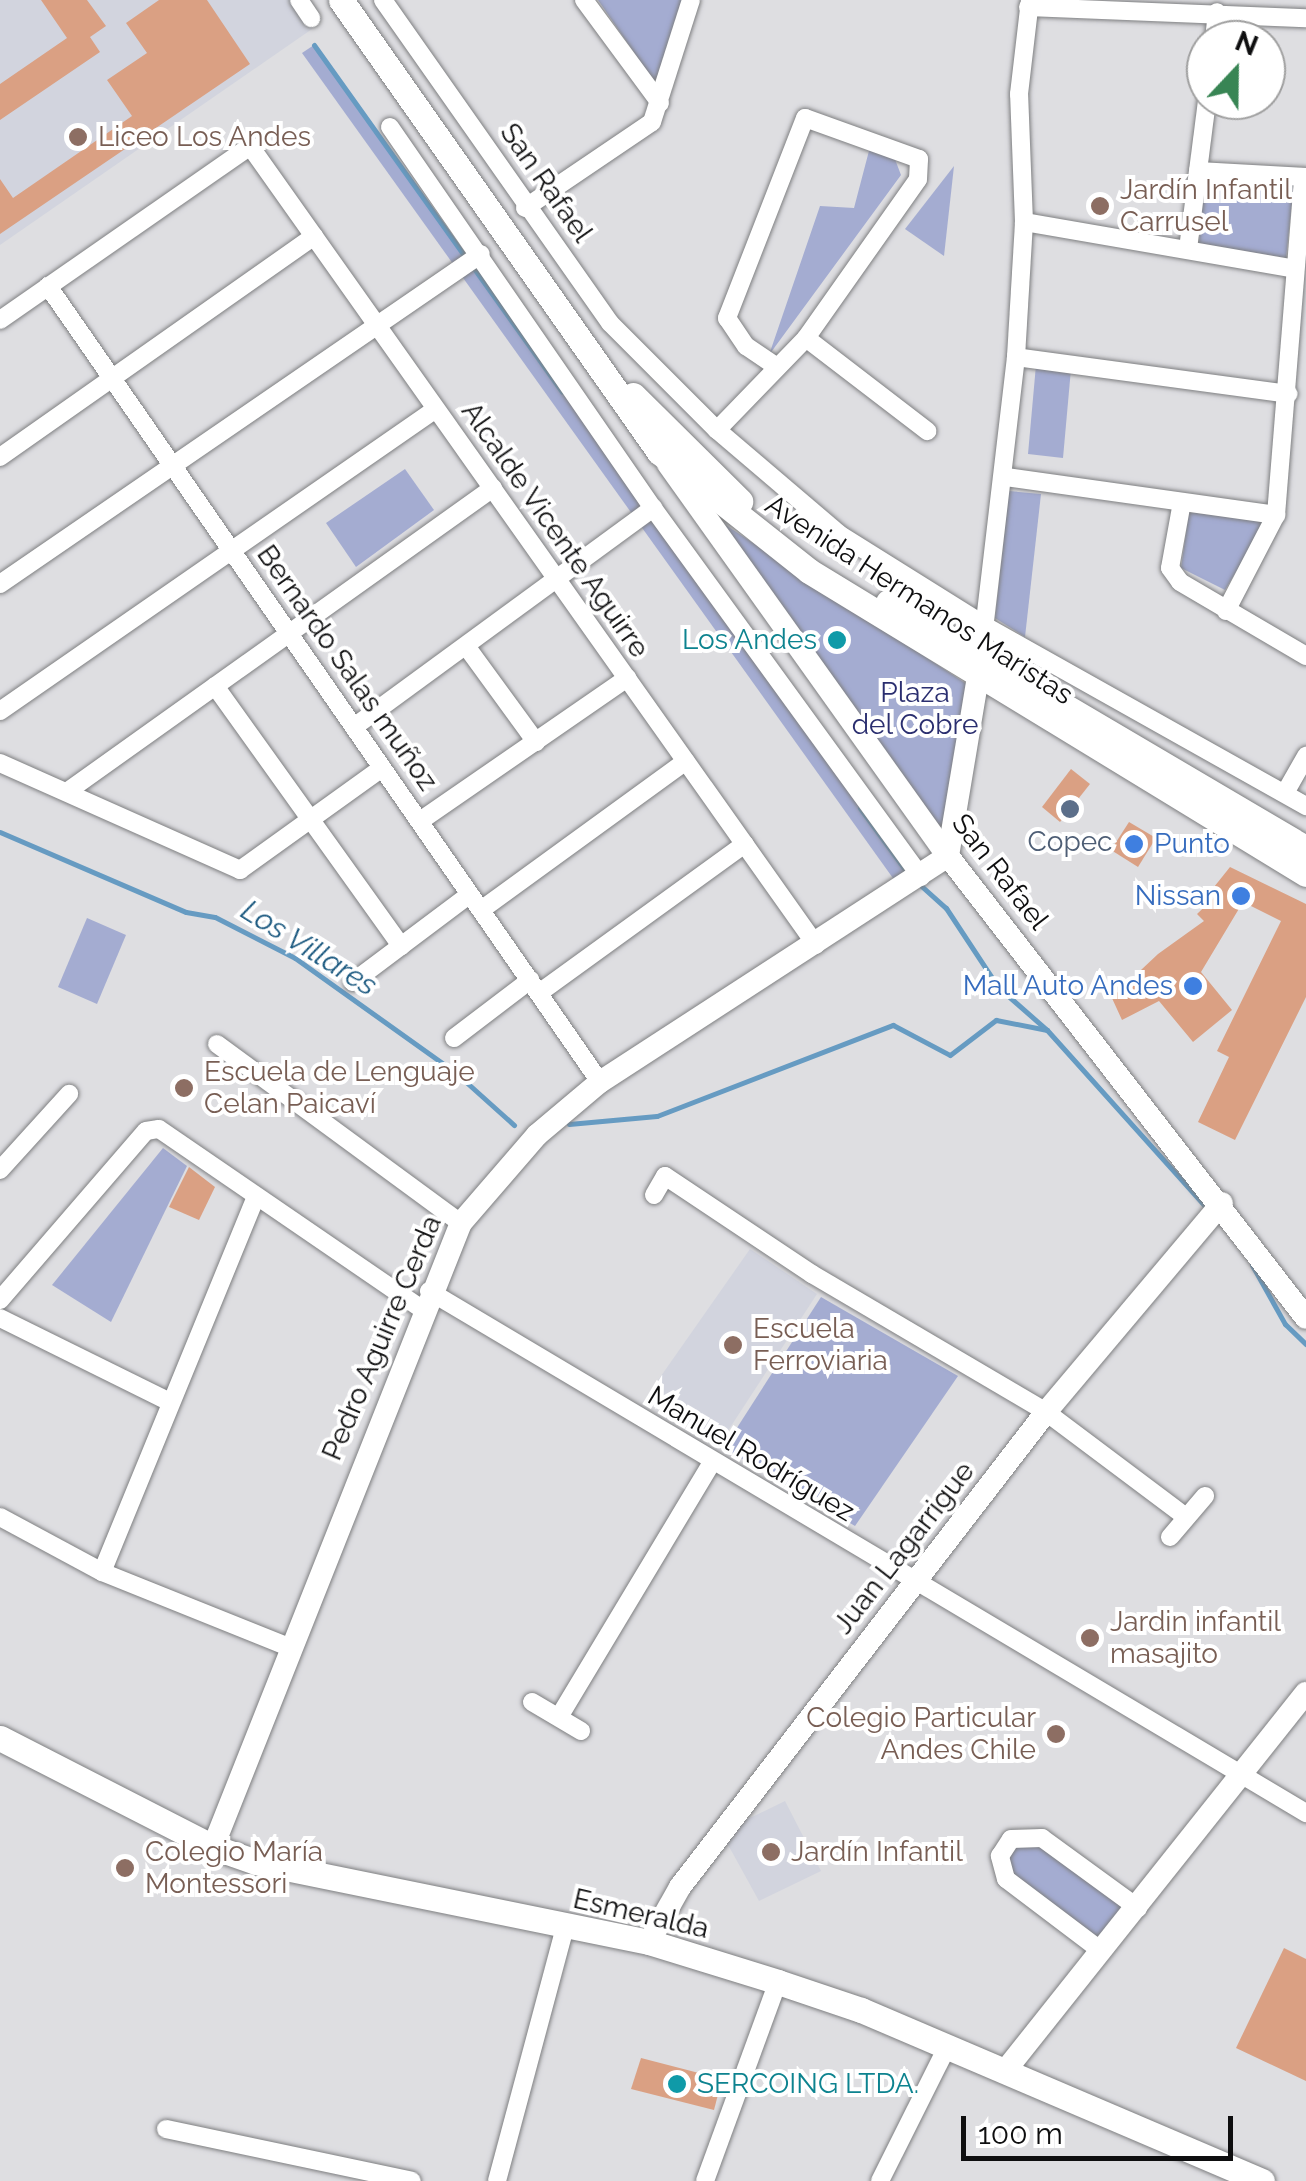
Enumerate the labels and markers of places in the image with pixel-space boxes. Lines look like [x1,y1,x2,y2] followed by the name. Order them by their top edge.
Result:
[98,120,312,154] place label: Liceo Los Andes
[67,126,89,148] marker: Liceo Los Andes
[1120,173,1292,239] place label: Jardín Infantil Carrusel
[1089,195,1111,217] marker: Jardín Infantil Carrusel
[681,623,817,657] place label: Los Andes
[826,629,848,651] marker: Los Andes
[1059,798,1081,820] marker: Copec
[1028,825,1112,859] place label: Copec
[1154,827,1230,861] place label: Punto
[1123,833,1145,855] marker: Punto
[1135,879,1221,913] place label: Nissan
[1230,885,1252,907] marker: Nissan
[960,969,1173,1003] place label: Mall Auto Andes
[1182,975,1204,997] marker: Mall Auto Andes
[204,1055,475,1121] place label: Escuela de Lenguaje Celan Paicaví
[173,1077,195,1099] marker: Escuela de Lenguaje Celan Paicaví
[753,1312,888,1378] place label: Escuela Ferroviaria
[722,1334,744,1356] marker: Escuela Ferroviaria
[1110,1605,1281,1671] place label: Jardin infantil masajito
[1079,1627,1101,1649] marker: Jardin infantil masajito
[806,1701,1036,1767] place label: Colegio Particular Andes Chile
[1045,1723,1067,1745] marker: Colegio Particular Andes Chile
[145,1835,323,1901] place label: Colegio María Montessori
[791,1835,963,1869] place label: Jardín Infantil
[760,1841,782,1863] marker: Jardín Infantil
[114,1857,136,1879] marker: Colegio María Montessori
[697,2067,919,2101] place label: SERCOING LTDA.
[666,2073,688,2095] marker: SERCOING LTDA.

